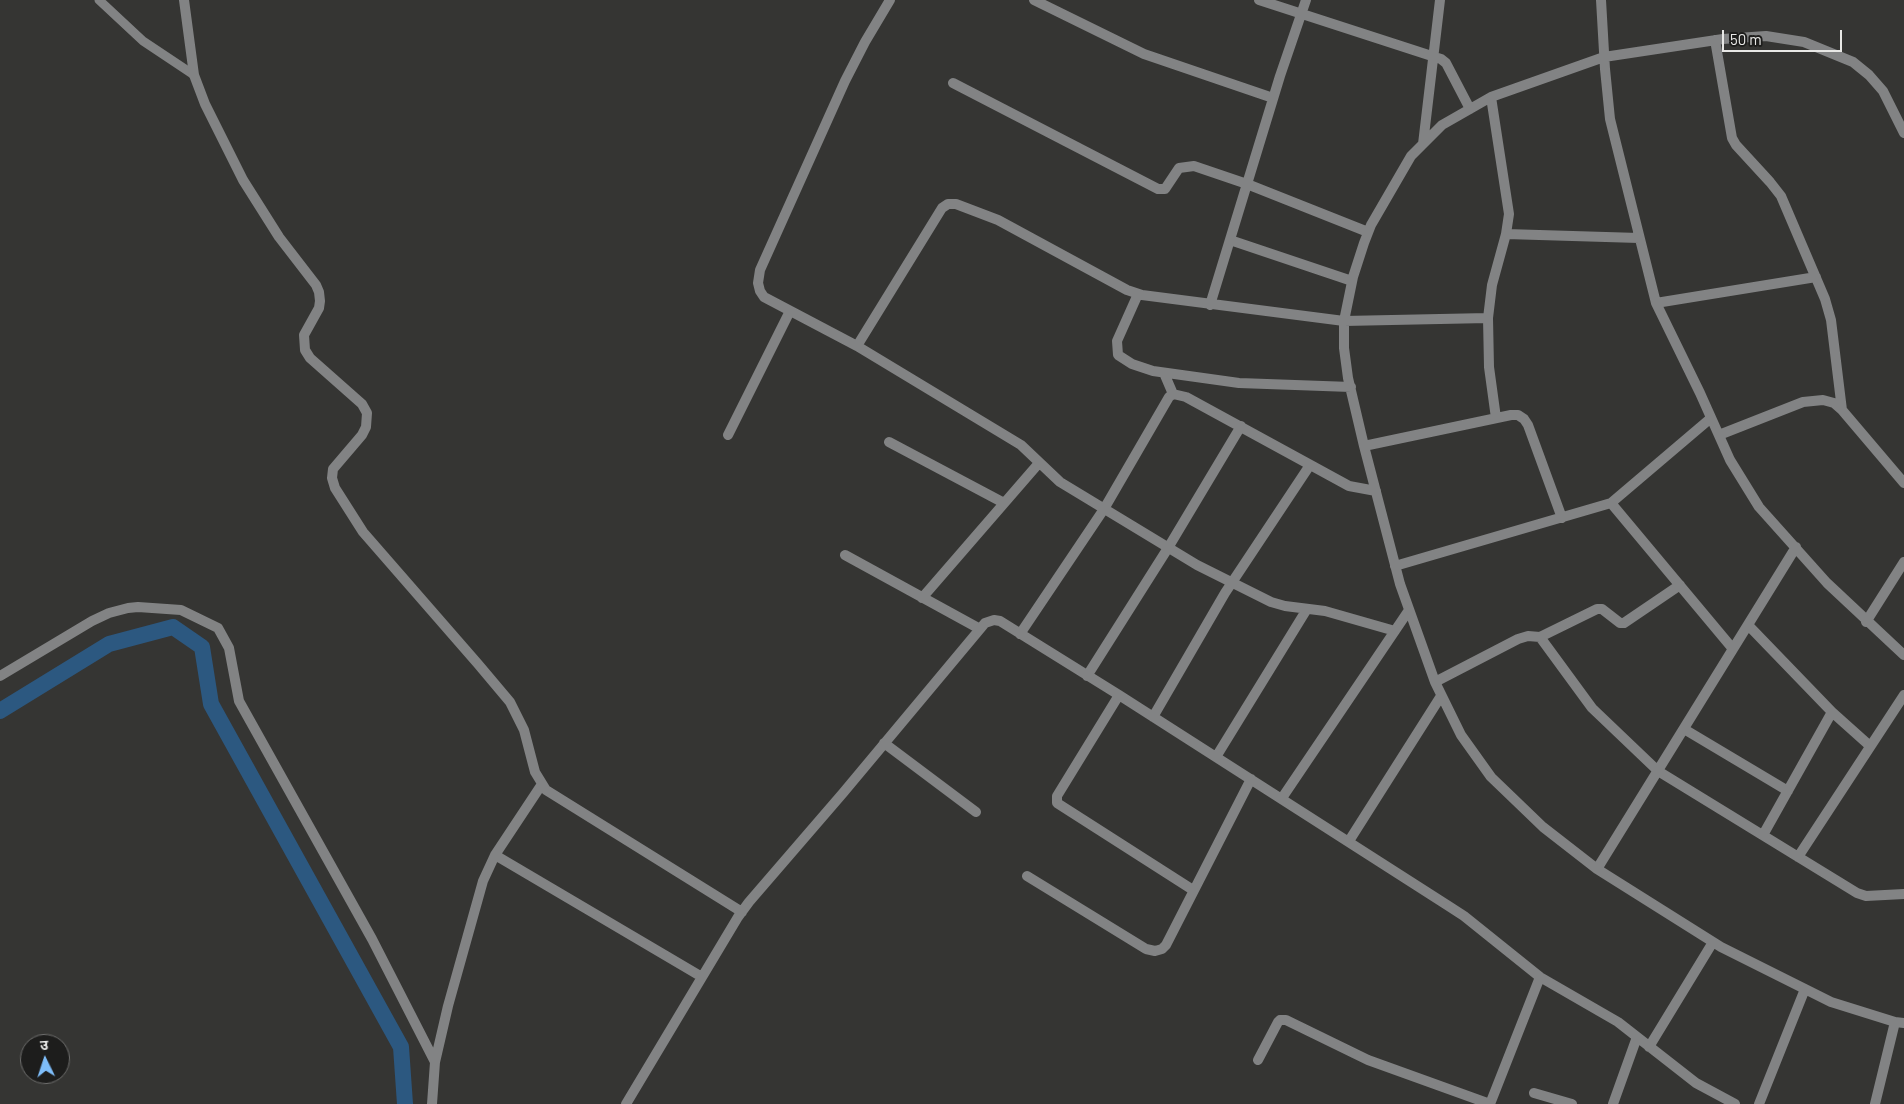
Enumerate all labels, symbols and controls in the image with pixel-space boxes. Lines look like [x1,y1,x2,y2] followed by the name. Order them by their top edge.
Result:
[1724,20,1844,52] scale bar
[1730,30,1762,48] text: 50 m
[20,1034,70,1084] north arrow
[39,1036,49,1053] text: उ

